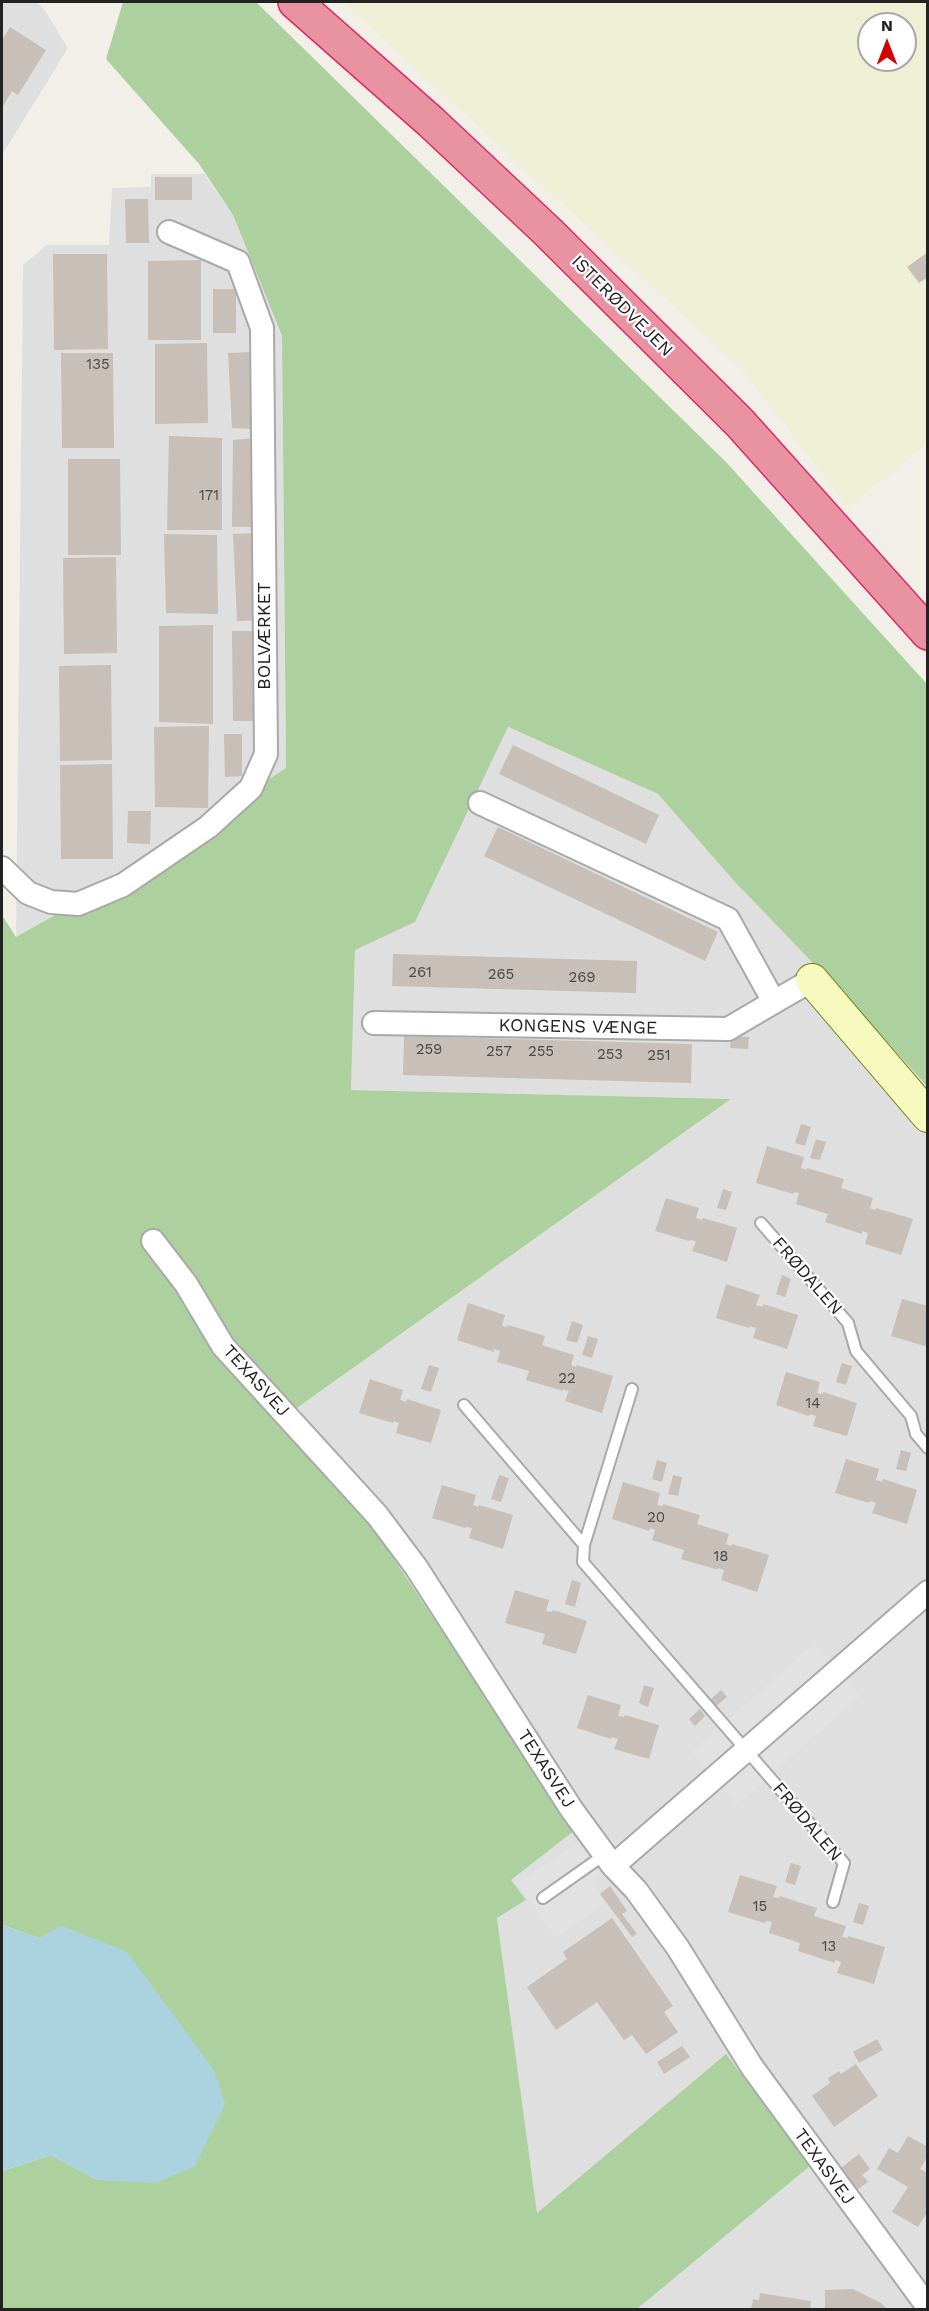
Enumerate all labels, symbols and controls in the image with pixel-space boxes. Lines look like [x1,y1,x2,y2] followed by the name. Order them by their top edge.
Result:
[857,12,917,72] north arrow
[881,16,893,35] text: N
[567,251,677,361] street label: ISTERØDVEJEN
[86,356,110,374] house number: 135
[199,487,219,505] house number: 171
[254,582,276,690] street label: BOLVÆRKET
[408,964,432,982] house number: 261
[488,966,514,984] house number: 265
[568,969,596,987] house number: 269
[499,1015,657,1039] street label: KONGENS VÆNGE
[416,1041,442,1059] house number: 259
[486,1043,512,1061] house number: 257
[528,1043,554,1061] house number: 255
[597,1046,623,1064] house number: 253
[647,1047,671,1065] house number: 251
[767,1233,847,1319] street label: FRØDALEN
[218,1341,294,1421] street label: TEXASVEJ
[558,1370,576,1388] house number: 22
[805,1395,821,1413] house number: 14
[647,1509,665,1527] house number: 20
[713,1548,729,1566] house number: 18
[513,1726,579,1812] street label: TEXASVEJ
[768,1778,846,1866] street label: FRØDALEN
[753,1898,767,1916] house number: 15
[822,1938,836,1956] house number: 13
[789,2125,859,2209] street label: TEXASVEJ

